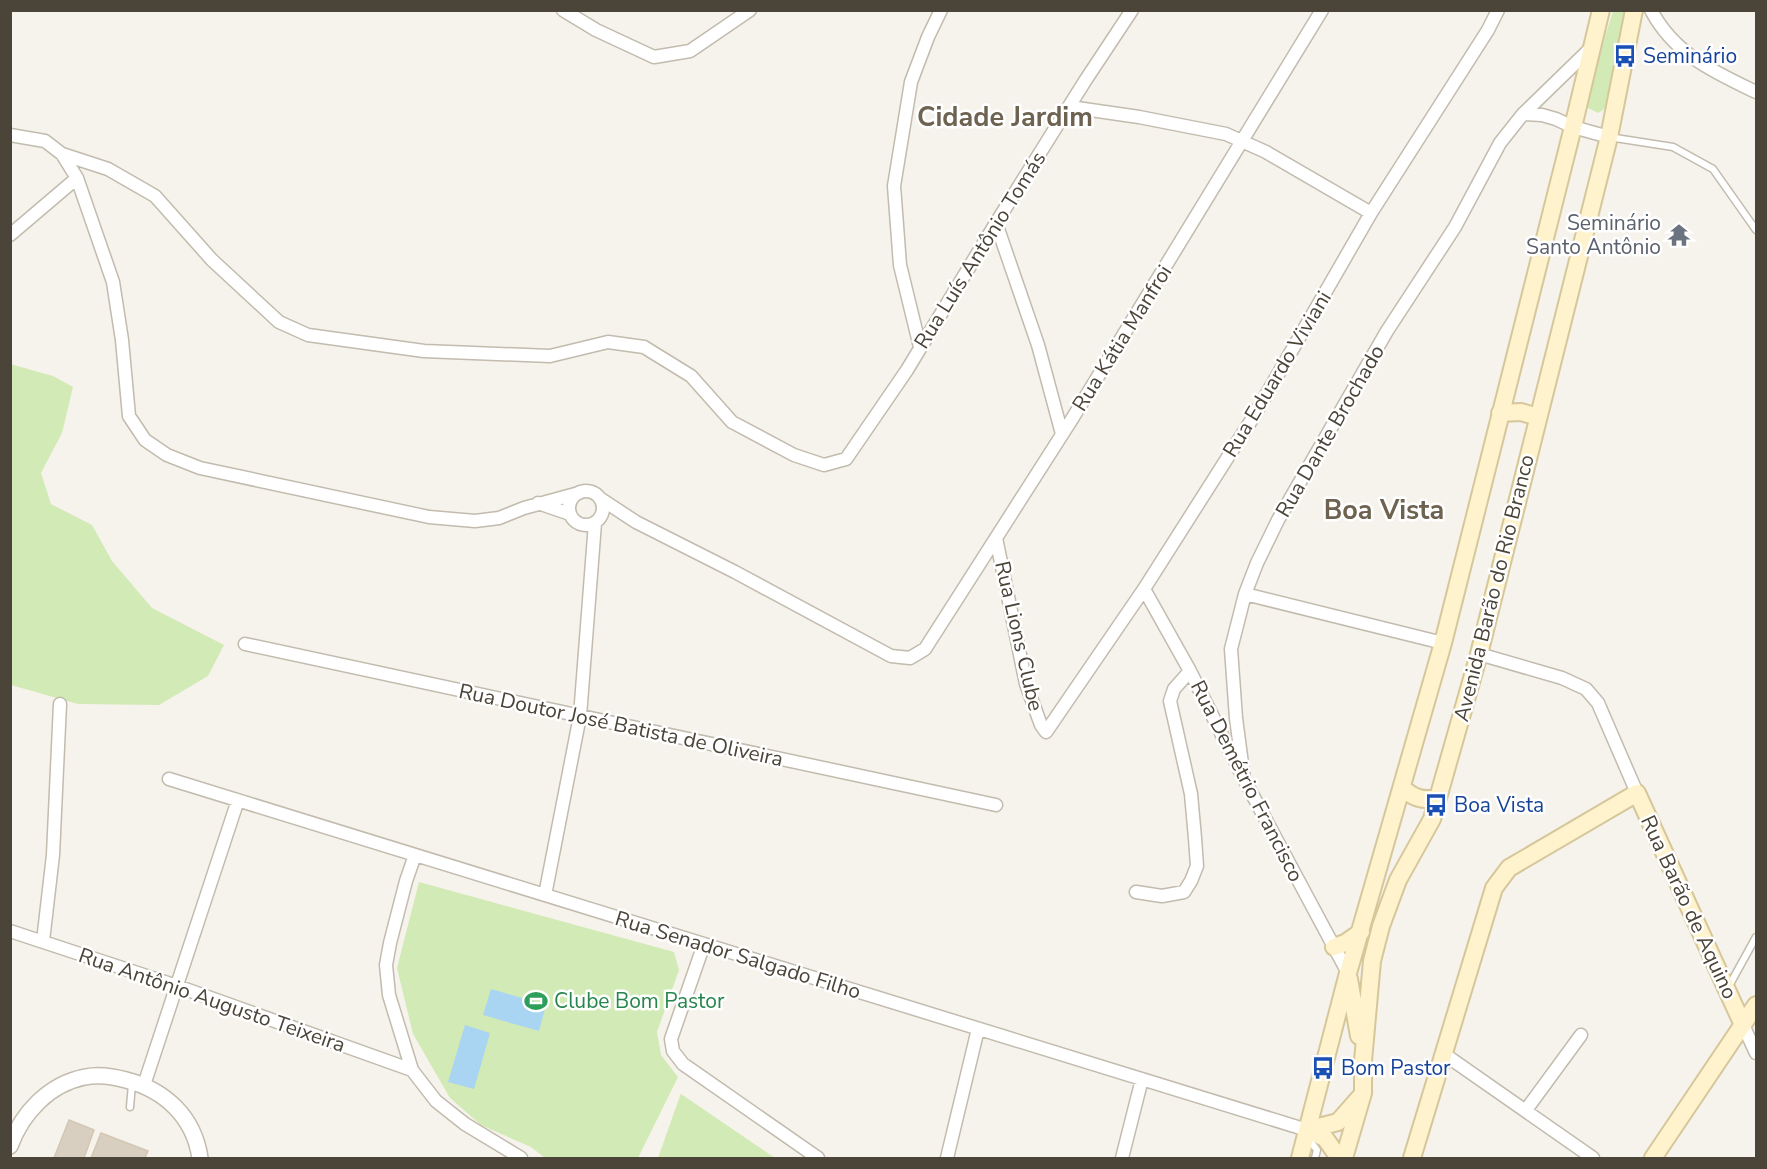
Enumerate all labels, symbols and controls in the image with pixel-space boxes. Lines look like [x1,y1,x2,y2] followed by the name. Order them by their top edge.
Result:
[1643,42,1737,70] place label: Seminário
[1612,43,1638,69] bus stop icon: Seminário
[917,99,1093,136] district label: Cidade Jardim
[908,146,1052,354] street label: Rua Luís Antônio Tomás
[1526,209,1661,261] place label: Seminário Santo Antônio
[1666,222,1692,248] temple icon: Seminário Santo Antônio
[1066,260,1178,416] street label: Rua Kátia Manfroi
[1216,286,1338,462] street label: Rua Eduardo Viviani
[1269,340,1391,522] street label: Rua Dante Brochado
[1447,452,1541,724] street label: Avenida Barão do Rio Branco
[1324,492,1444,529] district label: Boa Vista
[988,558,1050,714] street label: Rua Lions Clube
[1184,675,1310,887] street label: Rua Demétrio Francisco
[456,677,786,773] street label: Rua Doutor José Batista de Oliveira
[1454,791,1544,819] place label: Boa Vista
[1423,792,1449,818] bus stop icon: Boa Vista
[1634,811,1744,1003] street label: Rua Barão de Aquino
[612,904,864,1006] street label: Rua Senador Salgado Filho
[75,941,349,1059] street label: Rua Antônio Augusto Teixeira
[554,987,725,1015] place label: Clube Bom Pastor
[523,988,549,1014] sports icon: Clube Bom Pastor
[1341,1054,1451,1082] place label: Bom Pastor
[1310,1055,1336,1081] bus stop icon: Bom Pastor

